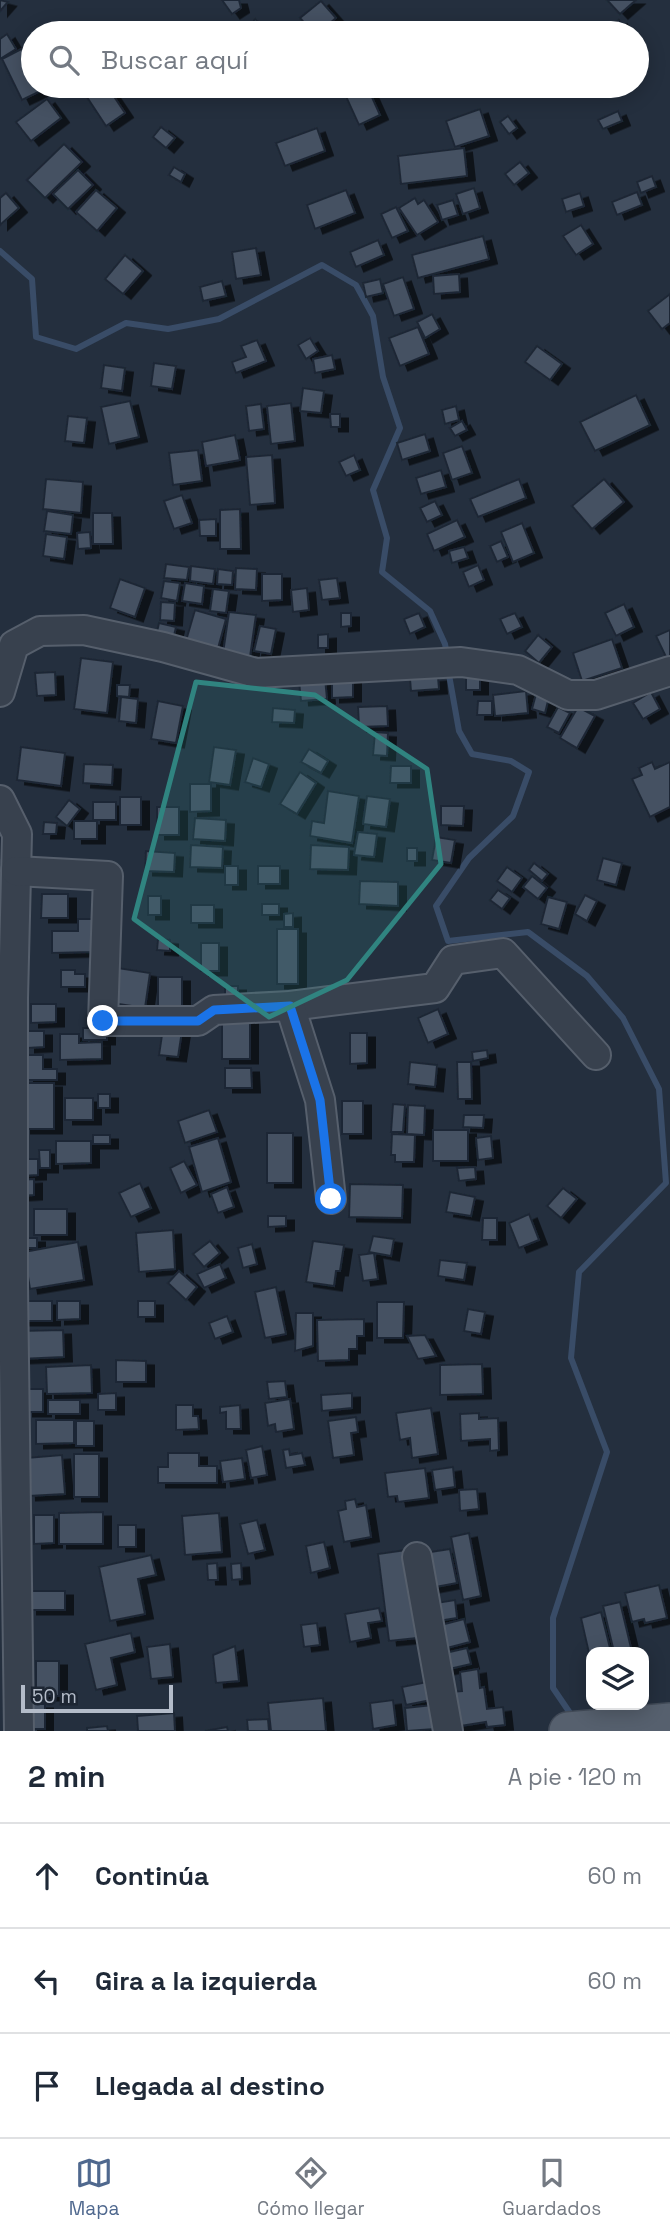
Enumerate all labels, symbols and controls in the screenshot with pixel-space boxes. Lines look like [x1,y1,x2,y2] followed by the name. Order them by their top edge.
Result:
[21,21,649,98] search box
[45,41,83,79] icon: search
[101,43,248,77] text: Buscar aquí
[87,1005,118,1036] route end
[315,1183,346,1214] route start
[586,1647,649,1710] map controls
[586,1647,649,1710] button: layers
[21,1682,173,1714] scale bar
[32,1684,77,1709] text: 50 m
[28,1757,106,1796] text: 2 min
[508,1762,642,1792] text: A pie · 120 m
[28,1857,66,1895] icon: ahead
[95,1859,209,1893] text: Continúa
[587,1861,642,1891] text: 60 m
[28,1962,66,2000] icon: left
[95,1964,317,1998] text: Gira a la izquierda
[587,1966,642,1996] text: 60 m
[28,2067,66,2105] icon: arrive
[95,2069,325,2103] text: Llegada al destino
[69,2154,119,2221] tab: Mapa
[257,2154,365,2221] tab: Cómo llegar
[502,2154,601,2221] tab: Guardados

